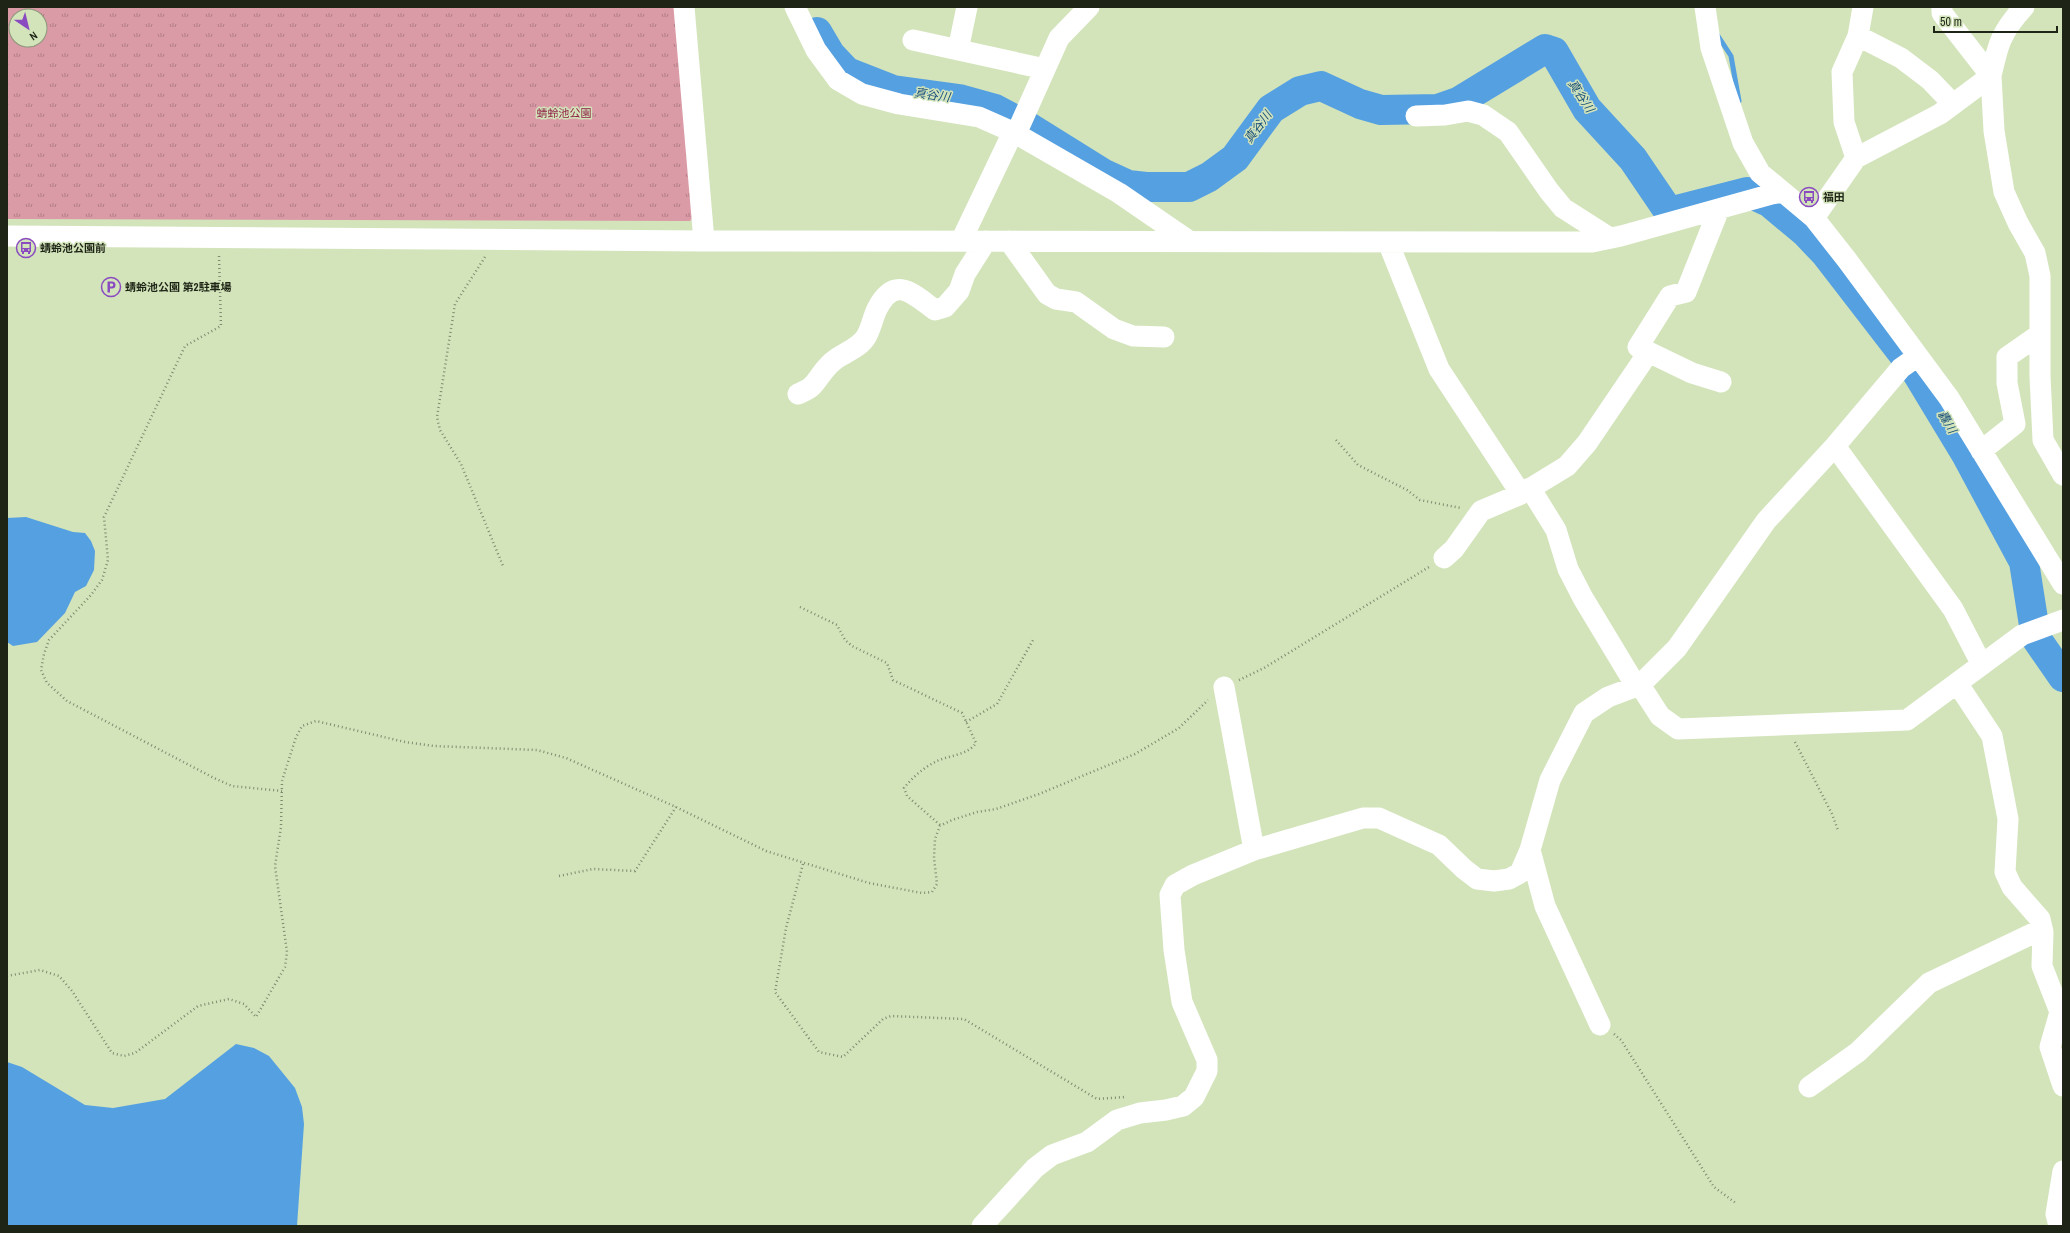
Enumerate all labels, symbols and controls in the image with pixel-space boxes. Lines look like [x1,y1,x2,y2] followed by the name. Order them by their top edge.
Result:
[8,8,48,48] north arrow
[1934,8,2057,34] scale bar
[1940,14,1962,30] text: 50 m
[27,29,40,44] text: N
[1564,77,1599,117] water label: 真谷川
[913,85,953,106] water label: 真谷川
[537,106,592,120] park label: 蜻蛉池公園
[1241,106,1276,146] water label: 真谷川
[1798,186,1820,208] bus stop icon: 福田
[1823,190,1845,204] place label: 福田
[15,237,37,259] bus stop icon: 蜻蛉池公園前
[40,241,106,255] place label: 蜻蛉池公園前
[100,276,122,298] parking icon: 蜻蛉池公園 第2駐車場
[125,280,232,294] place label: 蜻蛉池公園 第2駐車場
[1934,408,1961,438] water label: 轟川

